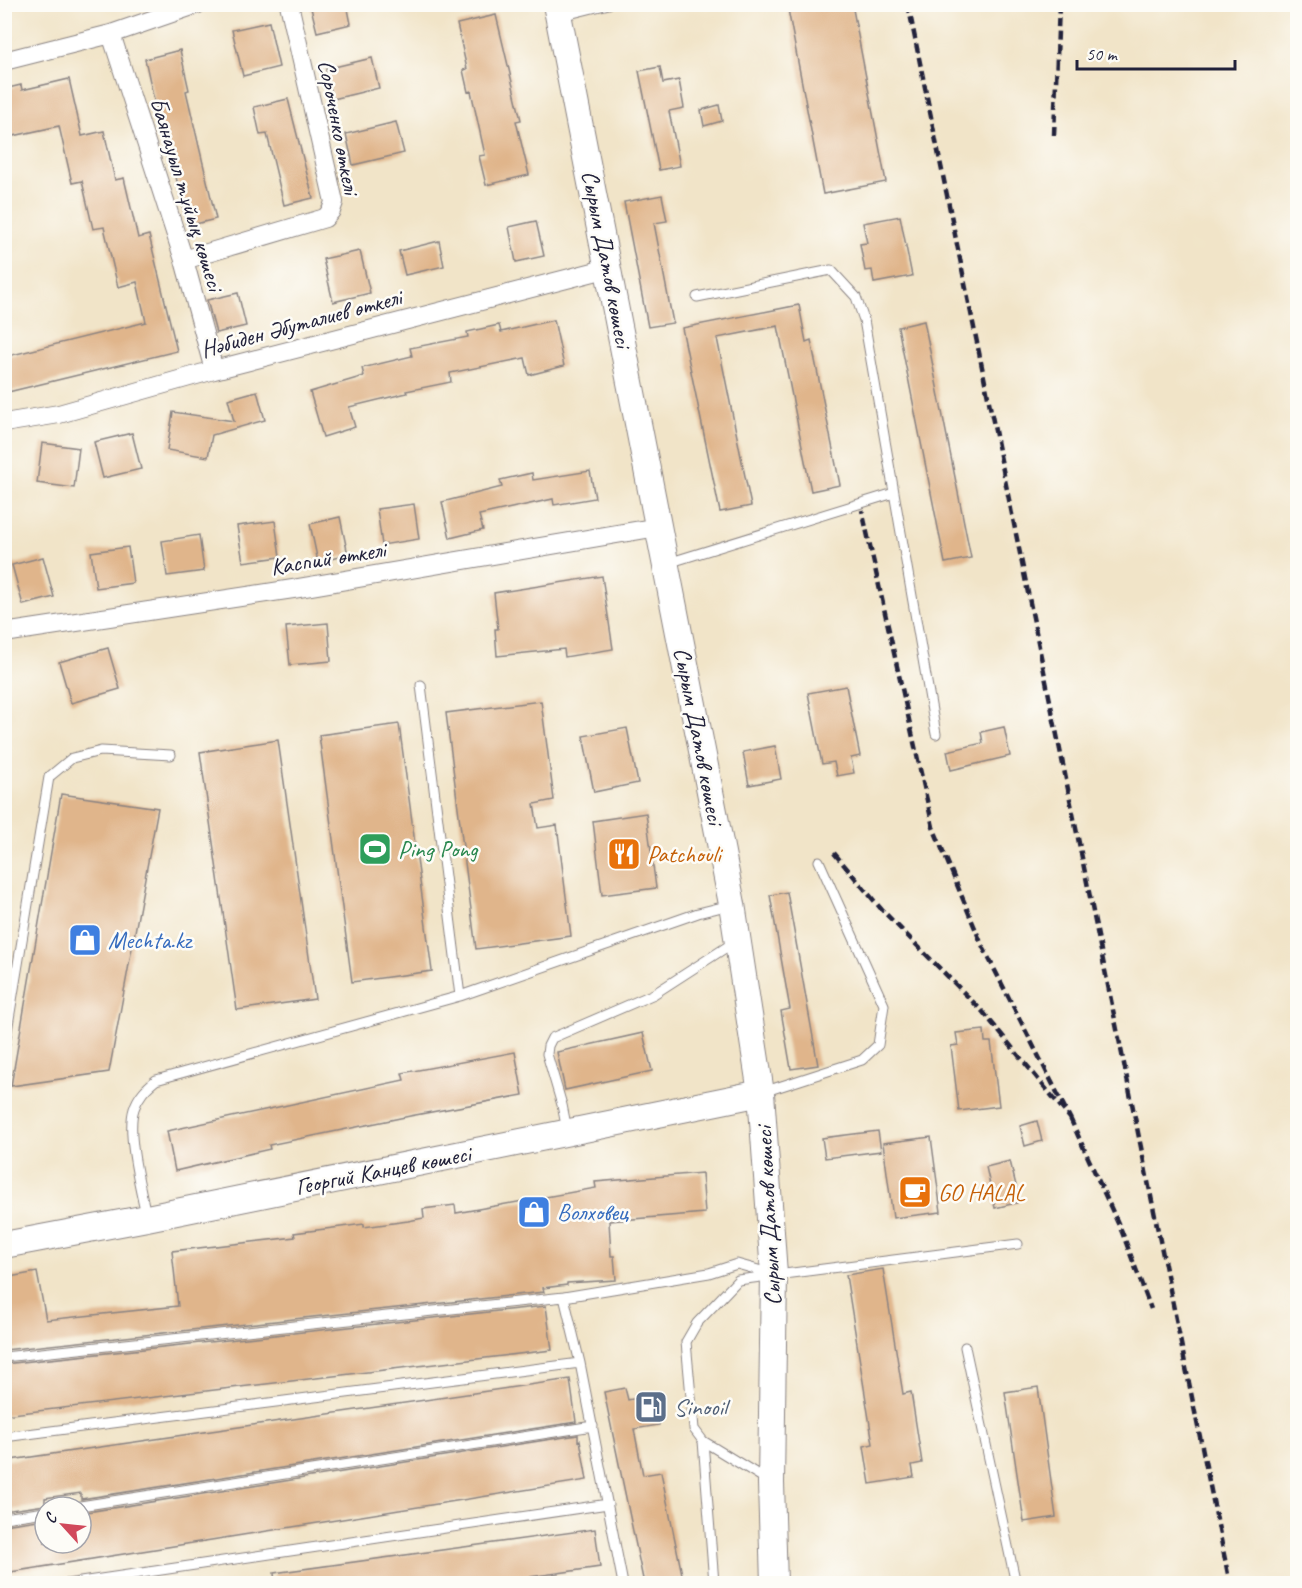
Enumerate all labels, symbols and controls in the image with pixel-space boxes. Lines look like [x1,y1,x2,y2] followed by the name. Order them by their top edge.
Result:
[1077,33,1234,71] scale bar
[1086,43,1119,65] text: 50 m
[311,57,367,199] street label: Сороченко өткелі
[143,94,231,297] street label: Баянауыл тұйық көшесі
[575,168,639,353] street label: Сырым Датов көшесі
[197,281,407,364] street label: Нәбиден Әбуталиев өткелі
[268,534,390,582] street label: Каспий өткелі
[667,645,731,830] street label: Сырым Датов көшесі
[357,831,393,867] sports icon: Ping Pong
[398,834,479,864] place label: Ping Pong
[606,836,642,872] restaurant icon: Patchouli
[647,839,723,869] place label: Patchouli
[67,922,103,958] shop icon: Mechta.kz
[108,925,194,955] place label: Mechta.kz
[748,1123,788,1307] street label: Сырым Датов көшесі
[293,1138,476,1202] street label: Георгий Канцев көшесі
[897,1174,933,1210] cafe icon: GO HALAL
[938,1177,1026,1207] place label: GO HALAL
[516,1194,552,1230] shop icon: Волховец
[557,1197,629,1227] place label: Волховец
[633,1389,669,1425] fuel station icon: Sinooil
[674,1392,731,1422] place label: Sinooil
[33,1495,93,1555] north arrow
[40,1509,62,1527] text: С

